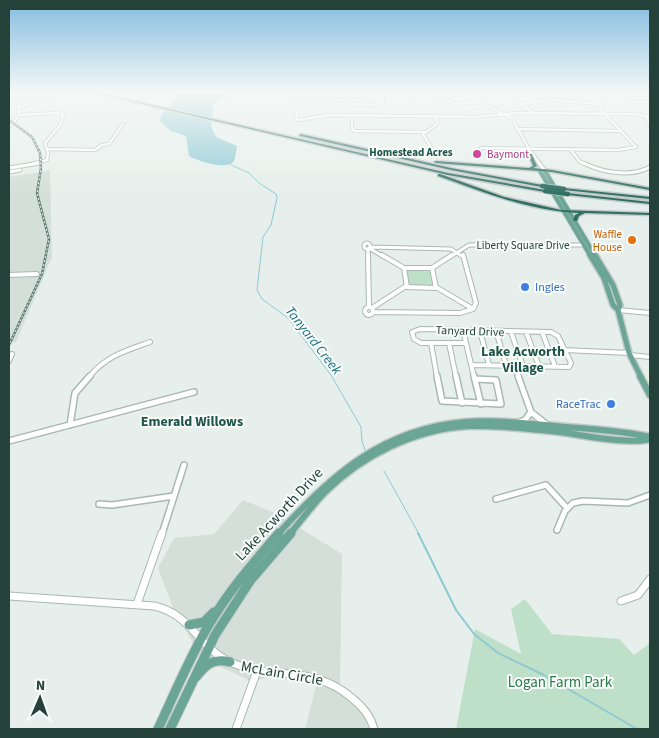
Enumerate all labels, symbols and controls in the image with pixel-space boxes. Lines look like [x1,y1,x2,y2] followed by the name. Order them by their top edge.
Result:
[369,145,453,160] district label: Homestead Acres
[487,147,529,162] place label: Baymont
[471,148,483,160] marker: Baymont
[593,227,623,255] place label: Waffle House
[626,234,638,246] marker: Waffle House
[476,238,570,253] street label: Liberty Square Drive
[535,279,565,296] place label: Ingles
[519,281,531,293] marker: Ingles
[280,302,347,379] water label: Tanyard Creek
[435,322,505,341] street label: Tanyard Drive
[481,342,565,378] district label: Lake Acworth Village
[556,396,602,413] place label: RaceTrac
[605,398,617,410] marker: RaceTrac
[141,412,243,432] district label: Emerald Willows
[231,463,328,566] street label: Lake Acworth Drive
[239,656,325,691] street label: McLain Circle
[508,672,613,693] park label: Logan Farm Park
[15,673,65,723] north arrow
[35,676,45,696] text: N

